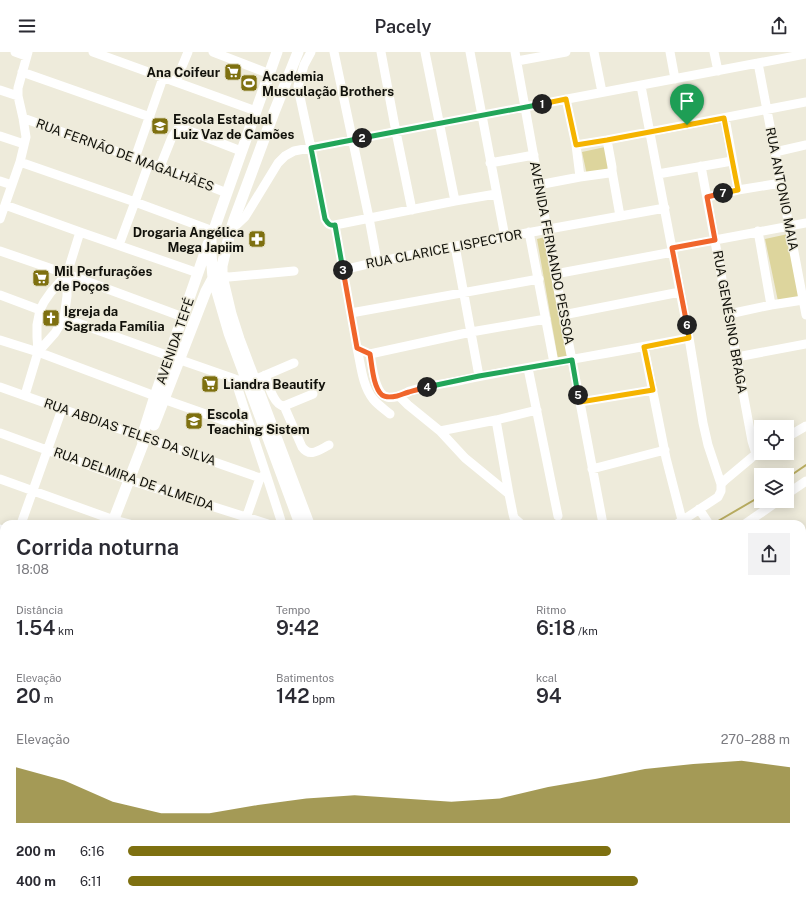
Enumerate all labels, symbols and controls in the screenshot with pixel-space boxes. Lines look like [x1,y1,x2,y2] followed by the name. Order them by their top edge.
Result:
[16,15,38,37] icon: menu
[768,15,790,37] icon: share
[375,16,431,37] text: Pacely
[223,62,243,82] supermarket icon: Ana Coifeur
[147,65,221,80] place label: Ana Coifeur
[262,69,394,99] place label: Academia Musculação Brothers
[239,73,259,93] sports icon: Academia Musculação Brothers
[670,84,704,125] pin
[676,90,698,112] icon: arrive
[532,94,552,114] pin: 1
[540,98,544,110] text: 1
[173,112,295,142] place label: Escola Estadual Luiz Vaz de Camões
[34,116,216,194] street label: RUA FERNÃO DE MAGALHÃES
[150,116,170,136] school or university icon: Escola Estadual Luiz Vaz de Camões
[763,126,801,252] street label: RUA ANTONIO MAIA
[352,128,372,148] pin: 2
[359,132,366,144] text: 2
[527,160,577,346] street label: AVENIDA FERNANDO PESSOA
[713,183,733,203] pin: 7
[720,187,726,199] text: 7
[133,225,244,255] place label: Drogaria Angélica Mega Japiim
[365,226,523,272] street label: RUA CLARICE LISPECTOR
[247,229,267,249] pharmacy icon: Drogaria Angélica Mega Japiim
[710,249,751,395] street label: RUA GENÉSINO BRAGA
[333,260,353,280] pin: 3
[54,264,153,294] place label: Mil Perfurações de Poços
[339,264,347,276] text: 3
[31,268,51,288] supermarket icon: Mil Perfurações de Poços
[152,295,197,386] street label: AVENIDA TEFÉ
[64,304,165,334] place label: Igreja da Sagrada Família
[41,308,61,328] church icon: Igreja da Sagrada Família
[677,315,697,335] pin: 6
[683,319,691,331] text: 6
[200,374,220,394] supermarket icon: Liandra Beautify
[223,377,326,392] place label: Liandra Beautify
[417,377,437,397] pin: 4
[423,381,431,393] text: 4
[568,385,588,405] pin: 5
[574,389,582,401] text: 5
[42,395,218,469] street label: RUA ABDIAS TELES DA SILVA
[207,407,310,437] place label: Escola Teaching Sistem
[184,411,204,431] school or university icon: Escola Teaching Sistem
[754,420,794,508] map controls
[754,420,794,460] button: locate
[52,444,216,514] street label: RUA DELMIRA DE ALMEIDA
[754,468,794,508] button: layers
[748,533,790,575] button: share
[16,534,179,560] text: Corrida noturna
[16,562,49,577] text: 18:08
[16,604,63,616] text: Distância
[276,604,310,616] text: Tempo
[536,604,566,616] text: Ritmo
[16,616,55,640] text: 1.54
[276,616,319,640] text: 9:42
[536,616,575,640] text: 6:18
[55,625,74,637] text: km
[575,625,598,637] text: /km
[16,672,62,684] text: Elevação
[276,672,334,684] text: Batimentos
[536,672,557,684] text: kcal
[16,684,41,708] text: 20
[276,684,310,708] text: 142
[536,684,562,708] text: 94
[41,693,53,705] text: m
[310,693,335,705] text: bpm
[16,732,70,747] text: Elevação
[721,732,790,747] text: 270–288 m
[16,844,56,859] text: 200 m
[80,844,104,859] text: 6:16
[16,874,56,889] text: 400 m
[80,874,102,889] text: 6:11

